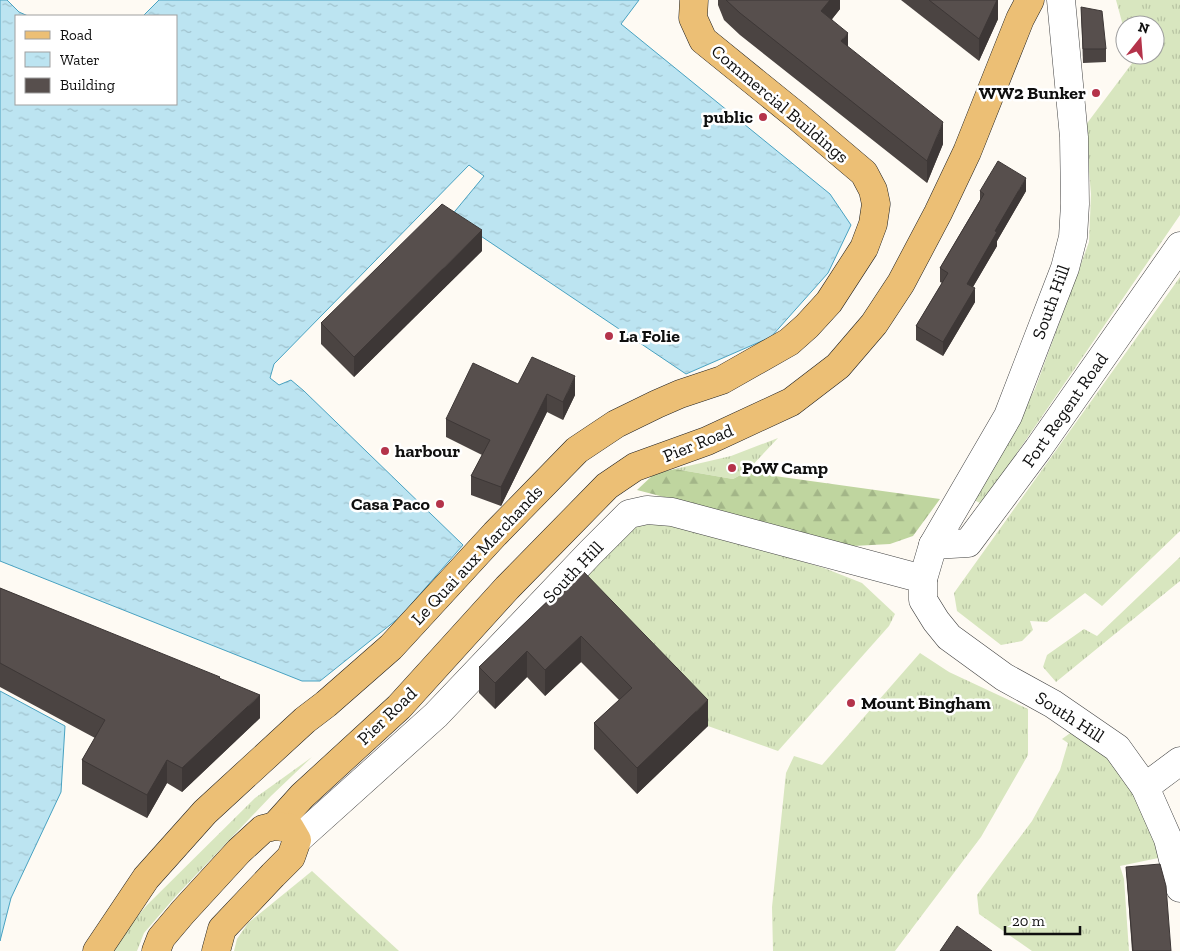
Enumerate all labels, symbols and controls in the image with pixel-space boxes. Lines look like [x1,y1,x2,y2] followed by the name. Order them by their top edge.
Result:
[15,15,178,105] legend
[1115,15,1165,65] north arrow
[1136,18,1152,38] text: N
[60,26,93,44] text: Road
[707,40,853,168] street label: Commercial Buildings
[60,51,100,69] text: Water
[60,76,115,94] text: Building
[979,82,1086,104] place label: WW2 Bunker
[1090,87,1102,99] marker: WW2 Bunker
[703,106,754,128] place label: public
[757,111,769,123] marker: public
[1027,261,1075,342] street label: South Hill
[619,325,680,347] place label: La Folie
[603,330,615,342] marker: La Folie
[1017,348,1113,471] street label: Fort Regent Road
[660,419,736,467] street label: Pier Road
[395,440,460,462] place label: harbour
[379,445,391,457] marker: harbour
[742,457,828,479] place label: PoW Camp
[726,462,738,474] marker: PoW Camp
[407,481,547,629] street label: Le Quai aux Marchands
[351,493,431,515] place label: Casa Paco
[434,498,446,510] marker: Casa Paco
[538,536,608,608] street label: South Hill
[353,682,421,750] street label: Pier Road
[1031,687,1109,748] street label: South Hill
[861,692,991,714] place label: Mount Bingham
[845,697,857,709] marker: Mount Bingham
[1005,904,1080,936] scale bar
[1012,912,1045,930] text: 20 m

